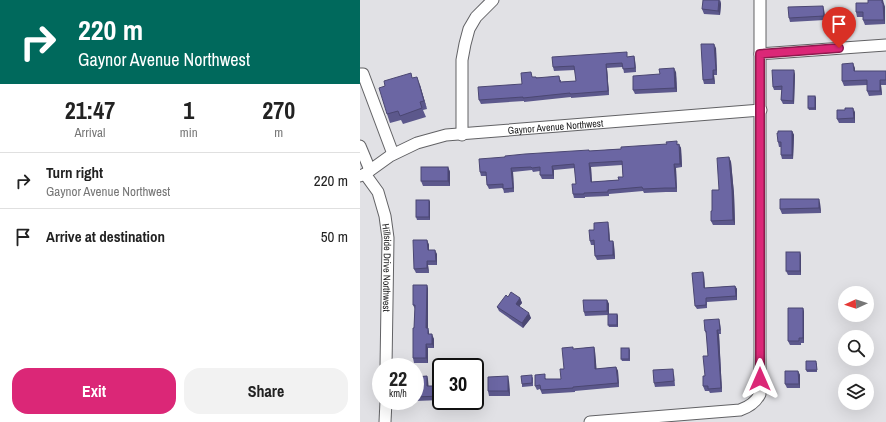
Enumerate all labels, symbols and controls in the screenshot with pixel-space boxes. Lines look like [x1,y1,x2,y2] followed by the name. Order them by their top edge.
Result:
[822,7.0,856,48] pin
[78,11,143,49] text: 220 m
[828,13,850,35] icon: arrive
[12,16,64,68] icon: right
[78,47,250,72] text: Gaynor Avenue Northwest
[65,94,115,126] text: 21:47
[183,94,194,126] text: 1
[262,94,295,126] text: 270
[507,116,604,137] street label: Gaynor Avenue Northwest
[75,124,105,141] text: Arrival
[180,124,198,141] text: min
[274,124,283,141] text: m
[46,162,103,183] text: Turn right
[12,170,34,192] icon: right
[314,170,348,191] text: 220 m
[46,183,170,200] text: Gaynor Avenue Northwest
[380,223,395,313] street label: Hillside Drive Northwest
[12,226,34,248] icon: arrive
[46,226,165,247] text: Arrive at destination
[321,226,348,247] text: 50 m
[838,286,874,322] north arrow
[838,286,874,410] map controls
[838,330,874,366] button: search
[432,358,484,410] speed limit sign: 30
[739,358,781,400] position arrow
[389,365,407,392] text: 22
[12,368,176,414] button: Exit
[184,368,348,414] button: Share
[838,374,874,410] button: layers
[389,387,407,400] text: km/h

